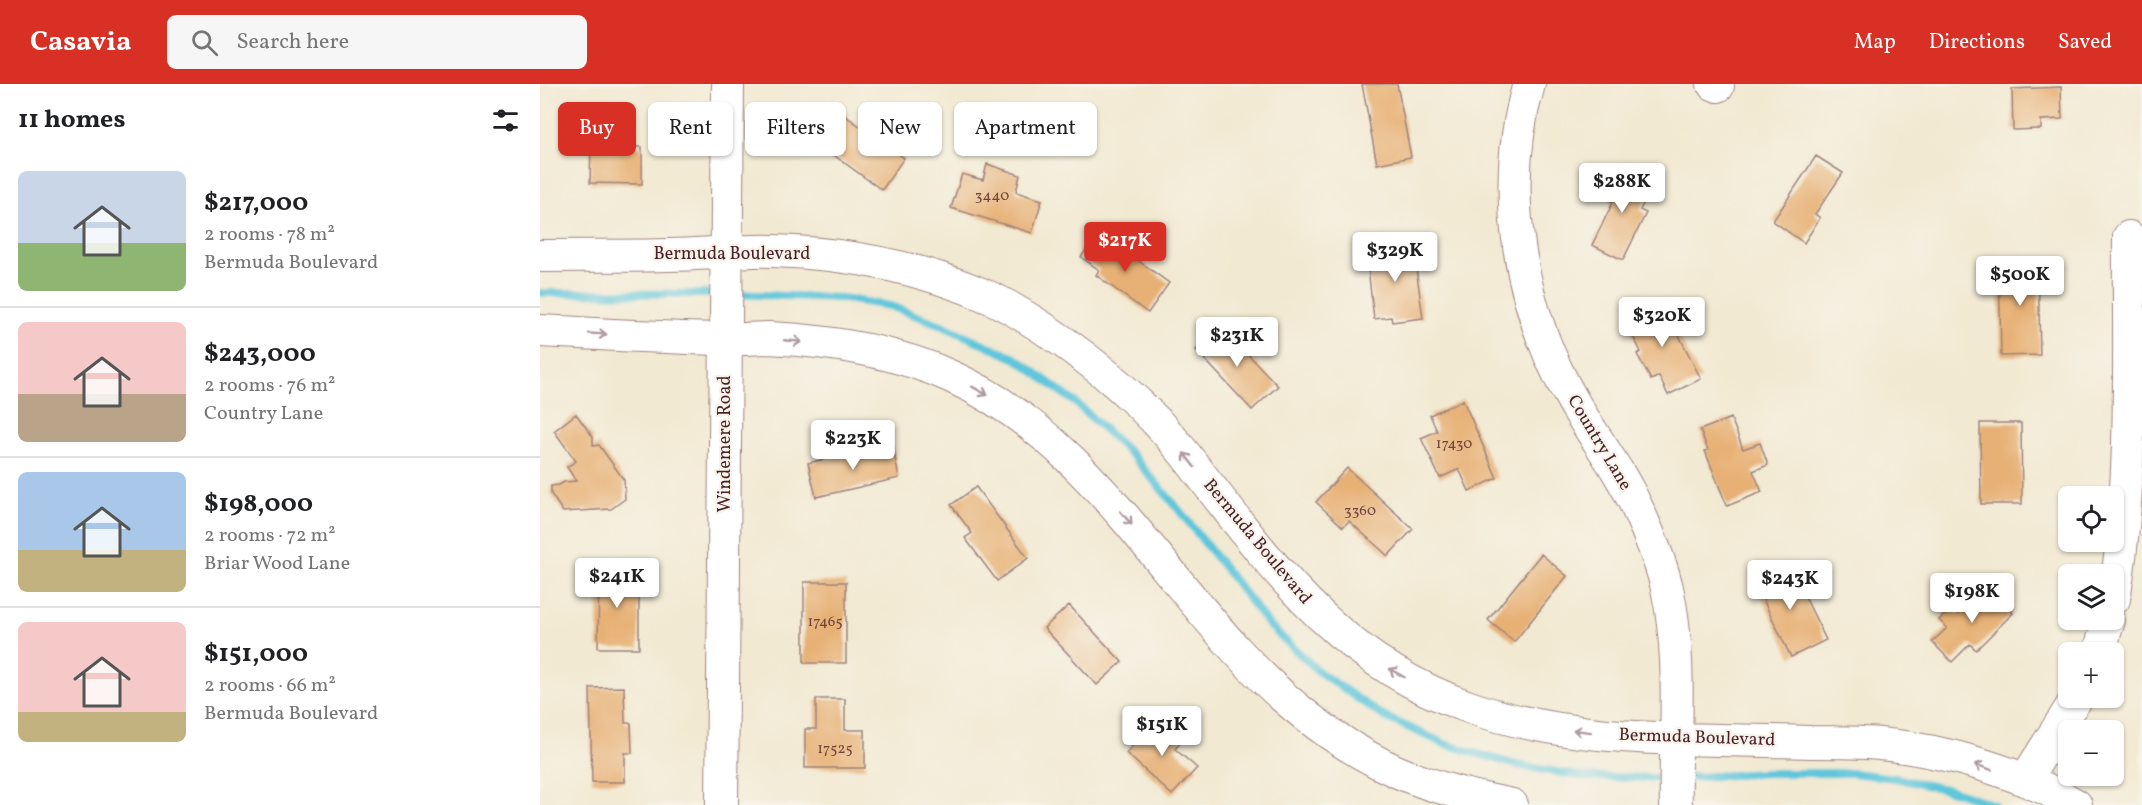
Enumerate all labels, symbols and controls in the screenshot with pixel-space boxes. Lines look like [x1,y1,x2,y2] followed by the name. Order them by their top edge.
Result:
[167,15,587,69] search box
[30,23,131,62] text: Casavia
[188,26,221,59] icon: search
[236,27,349,58] text: Search here
[1854,28,1896,57] text: Map
[1929,28,2025,57] text: Directions
[2058,28,2112,57] text: Saved
[18,102,125,138] text: 11 homes
[558,102,636,156] chip: Buy
[648,102,733,156] chip: Rent
[745,102,846,156] chip: Filters
[858,102,942,156] chip: New
[954,102,1097,156] chip: Apartment
[489,104,522,137] icon: filters
[1580,163,1664,214] pin: $288K
[1593,168,1651,196] text: $288K
[204,185,308,221] text: $217,000
[975,186,1009,207] house number: 3440
[66,195,138,267] icon: home
[204,221,335,249] text: 2 rooms · 78 m²
[1083,222,1167,273] pin: $217K
[1098,227,1152,255] text: $217K
[1353,232,1437,283] pin: $329K
[1366,237,1424,265] text: $329K
[654,242,810,267] street label: Bermuda Boulevard
[204,249,378,277] text: Bermuda Boulevard
[1978,256,2062,307] pin: $500K
[1990,261,2050,289] text: $500K
[1620,297,1704,348] pin: $320K
[1633,302,1691,330] text: $320K
[1195,317,1279,368] pin: $231K
[1210,322,1264,350] text: $231K
[588,328,608,339] one-way arrow
[204,336,316,372] text: $243,000
[783,336,803,347] one-way arrow
[66,346,138,418] icon: home
[204,372,336,400] text: 2 rooms · 76 m²
[713,375,738,513] street label: Windemere Road
[970,386,988,397] one-way arrow
[1561,391,1637,495] street label: Country Lane
[204,400,323,428] text: Country Lane
[811,420,895,471] pin: $223K
[825,425,881,453] text: $223K
[1436,434,1472,455] house number: 17430
[1183,453,1196,469] one-way arrow
[1197,474,1317,610] street label: Bermuda Boulevard
[204,486,313,522] text: $198,000
[2058,486,2124,786] map controls
[2058,486,2124,552] button: locate
[66,496,138,568] icon: home
[1344,501,1376,522] house number: 3360
[1119,510,1133,525] one-way arrow
[204,522,336,550] text: 2 rooms · 72 m²
[204,550,350,578] text: Briar Wood Lane
[575,558,659,609] pin: $241K
[1748,560,1832,611] pin: $243K
[589,563,645,591] text: $241K
[2058,564,2124,630] button: layers
[1761,565,1819,593] text: $243K
[1930,573,2014,624] pin: $198K
[1944,578,2000,606] text: $198K
[807,612,843,633] house number: 17465
[204,636,308,672] text: $151,000
[2058,642,2124,708] button: +
[66,646,138,718] icon: home
[1389,667,1406,679] one-way arrow
[204,672,336,700] text: 2 rooms · 66 m²
[204,700,378,728] text: Bermuda Boulevard
[1120,706,1204,757] pin: $151K
[1136,711,1188,739] text: $151K
[2058,720,2124,786] button: −
[1618,723,1776,753] street label: Bermuda Boulevard
[1572,725,1592,736] one-way arrow
[817,739,853,760] house number: 17525
[1974,760,1993,771] one-way arrow

